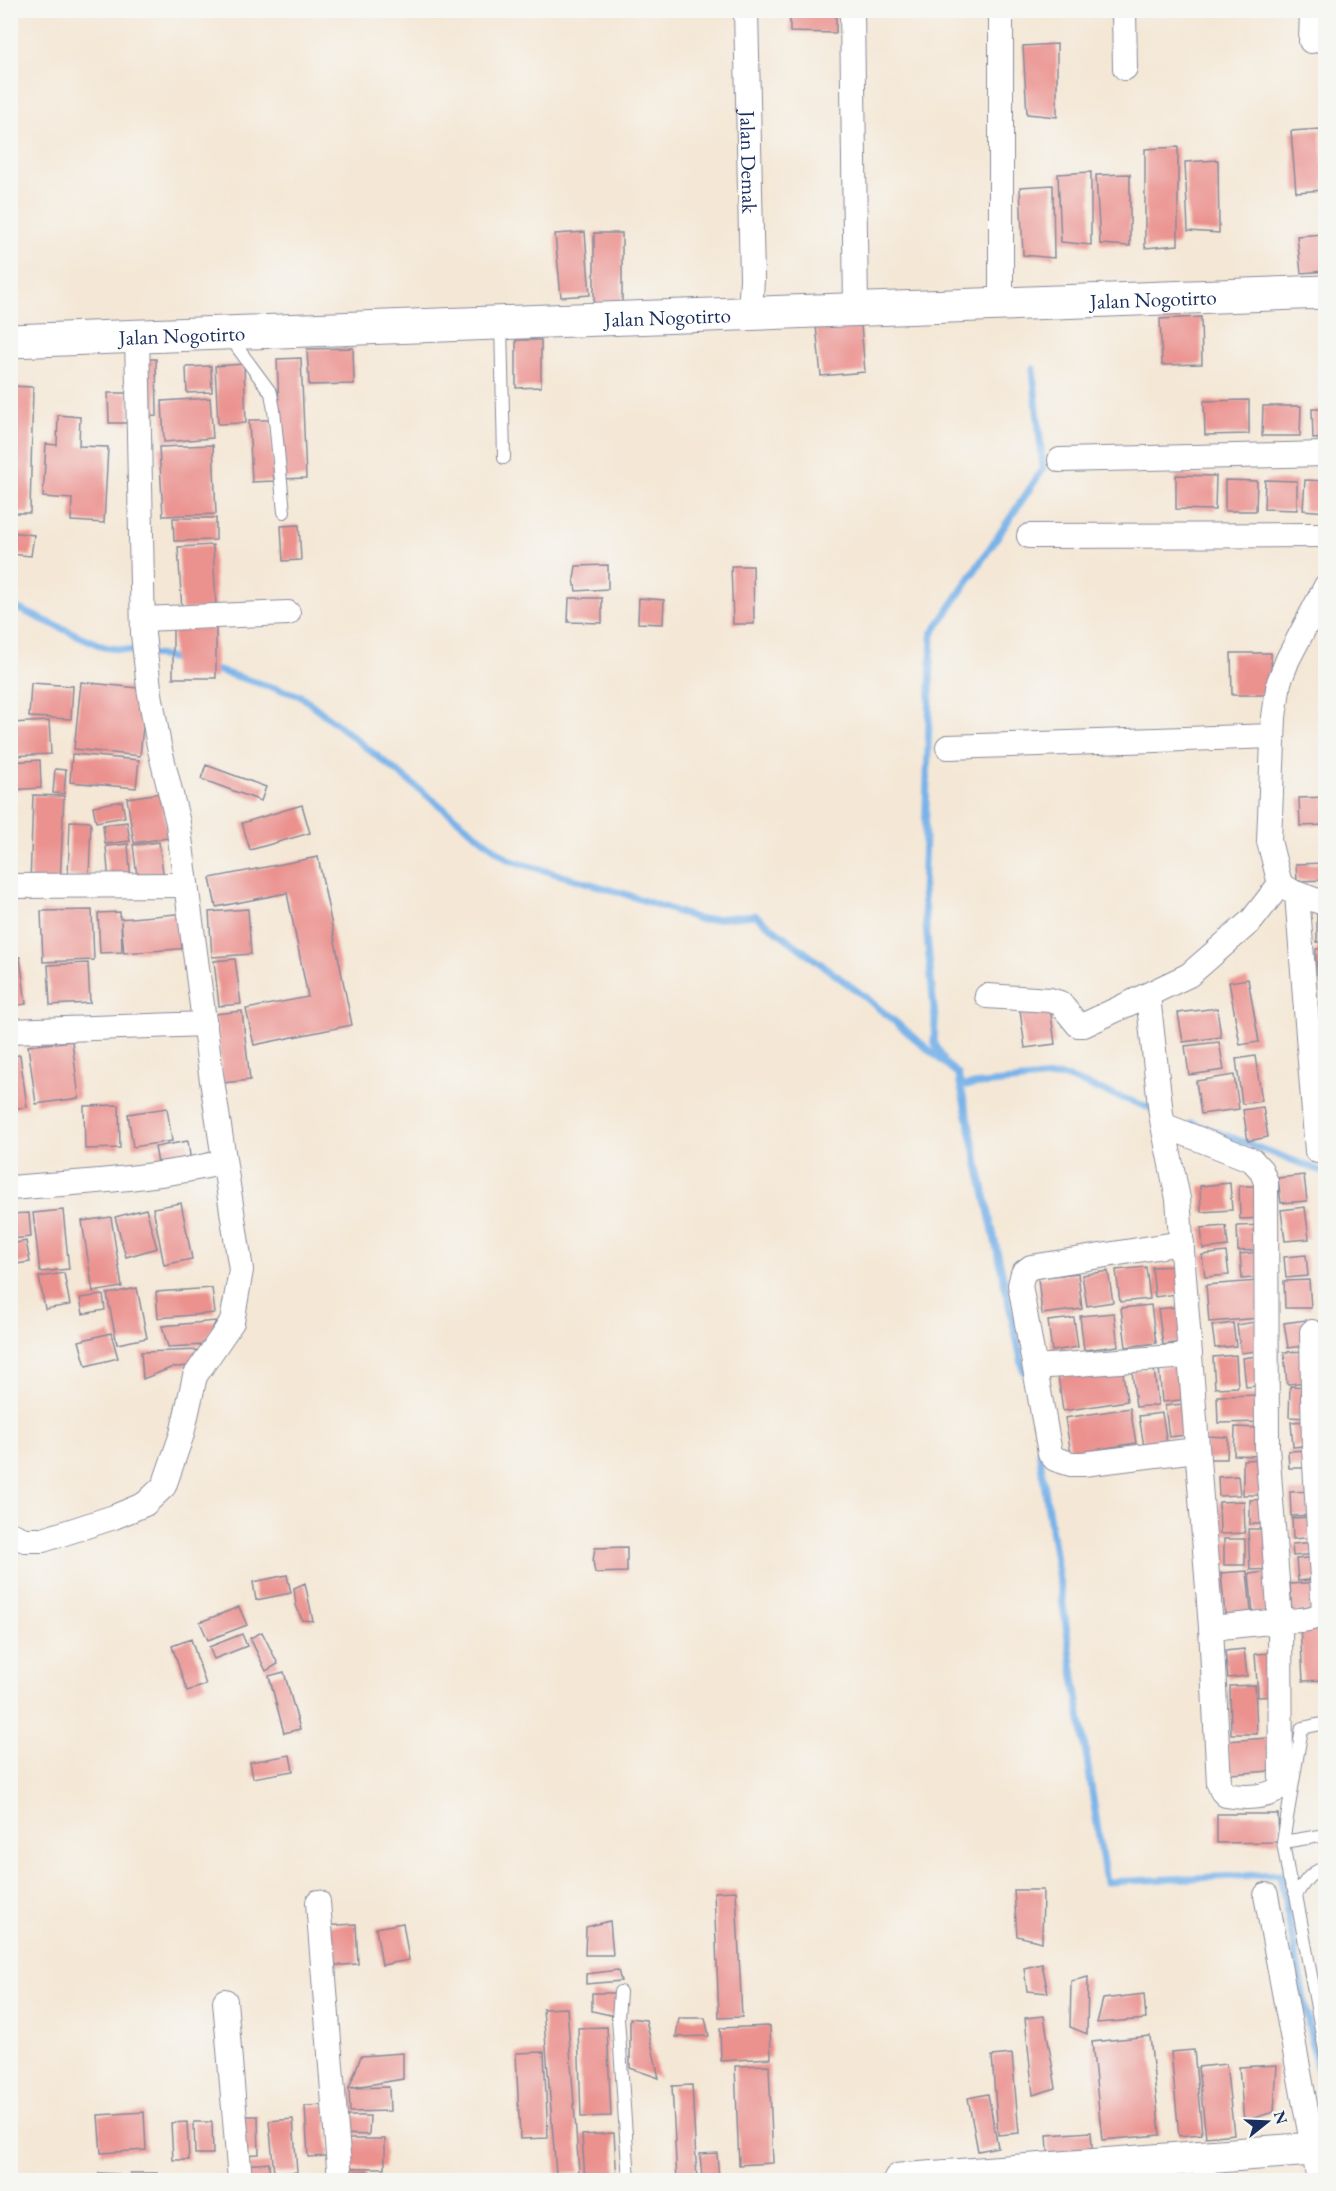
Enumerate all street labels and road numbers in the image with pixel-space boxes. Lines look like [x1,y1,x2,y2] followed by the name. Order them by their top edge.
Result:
[735,108,764,215] street label: Jalan Demak
[1087,283,1217,314] street label: Jalan Nogotirto
[602,301,731,332] street label: Jalan Nogotirto
[116,319,246,351] street label: Jalan Nogotirto

